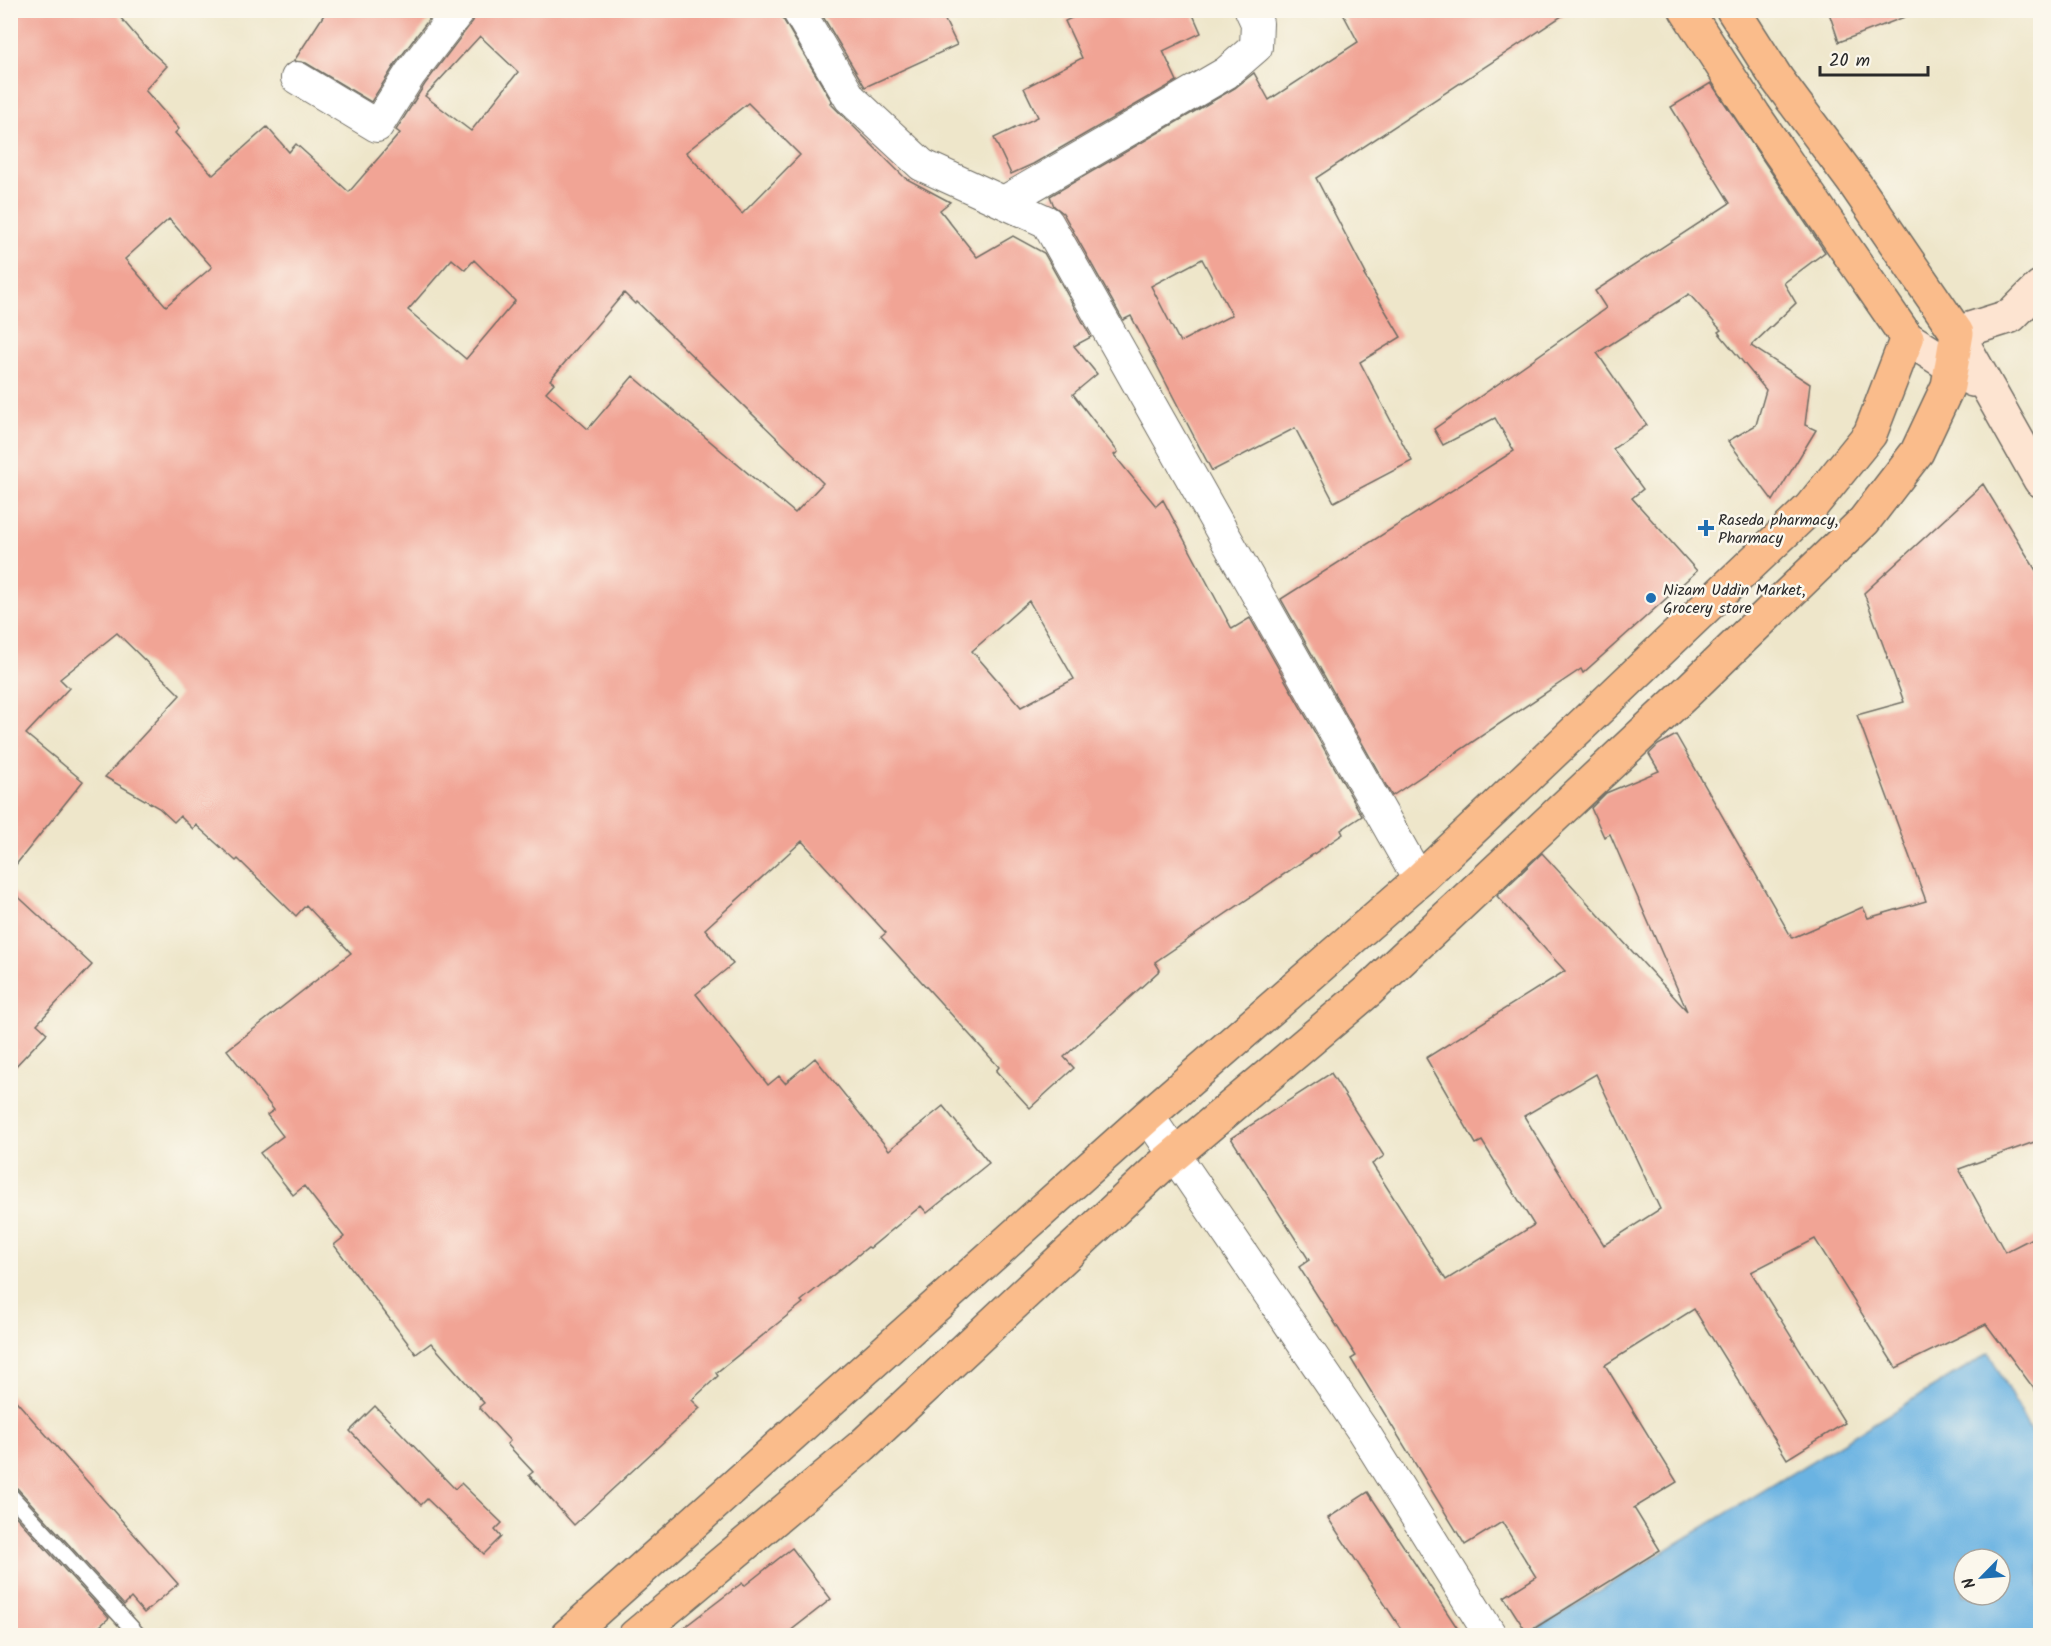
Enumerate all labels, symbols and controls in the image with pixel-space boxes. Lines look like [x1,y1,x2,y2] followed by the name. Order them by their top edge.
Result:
[1820,39,1928,77] scale bar
[1829,47,1870,76] text: 20 m
[1718,508,1838,551] place label: Raseda pharmacy, Pharmacy
[1699,521,1713,535] marker: Raseda pharmacy, Pharmacy
[1663,578,1806,621] place label: Nizam Uddin Market, Grocery store
[1644,591,1658,605] marker: Nizam Uddin Market, Grocery store
[1952,1547,2012,1607] north arrow
[1956,1573,1983,1593] text: N

